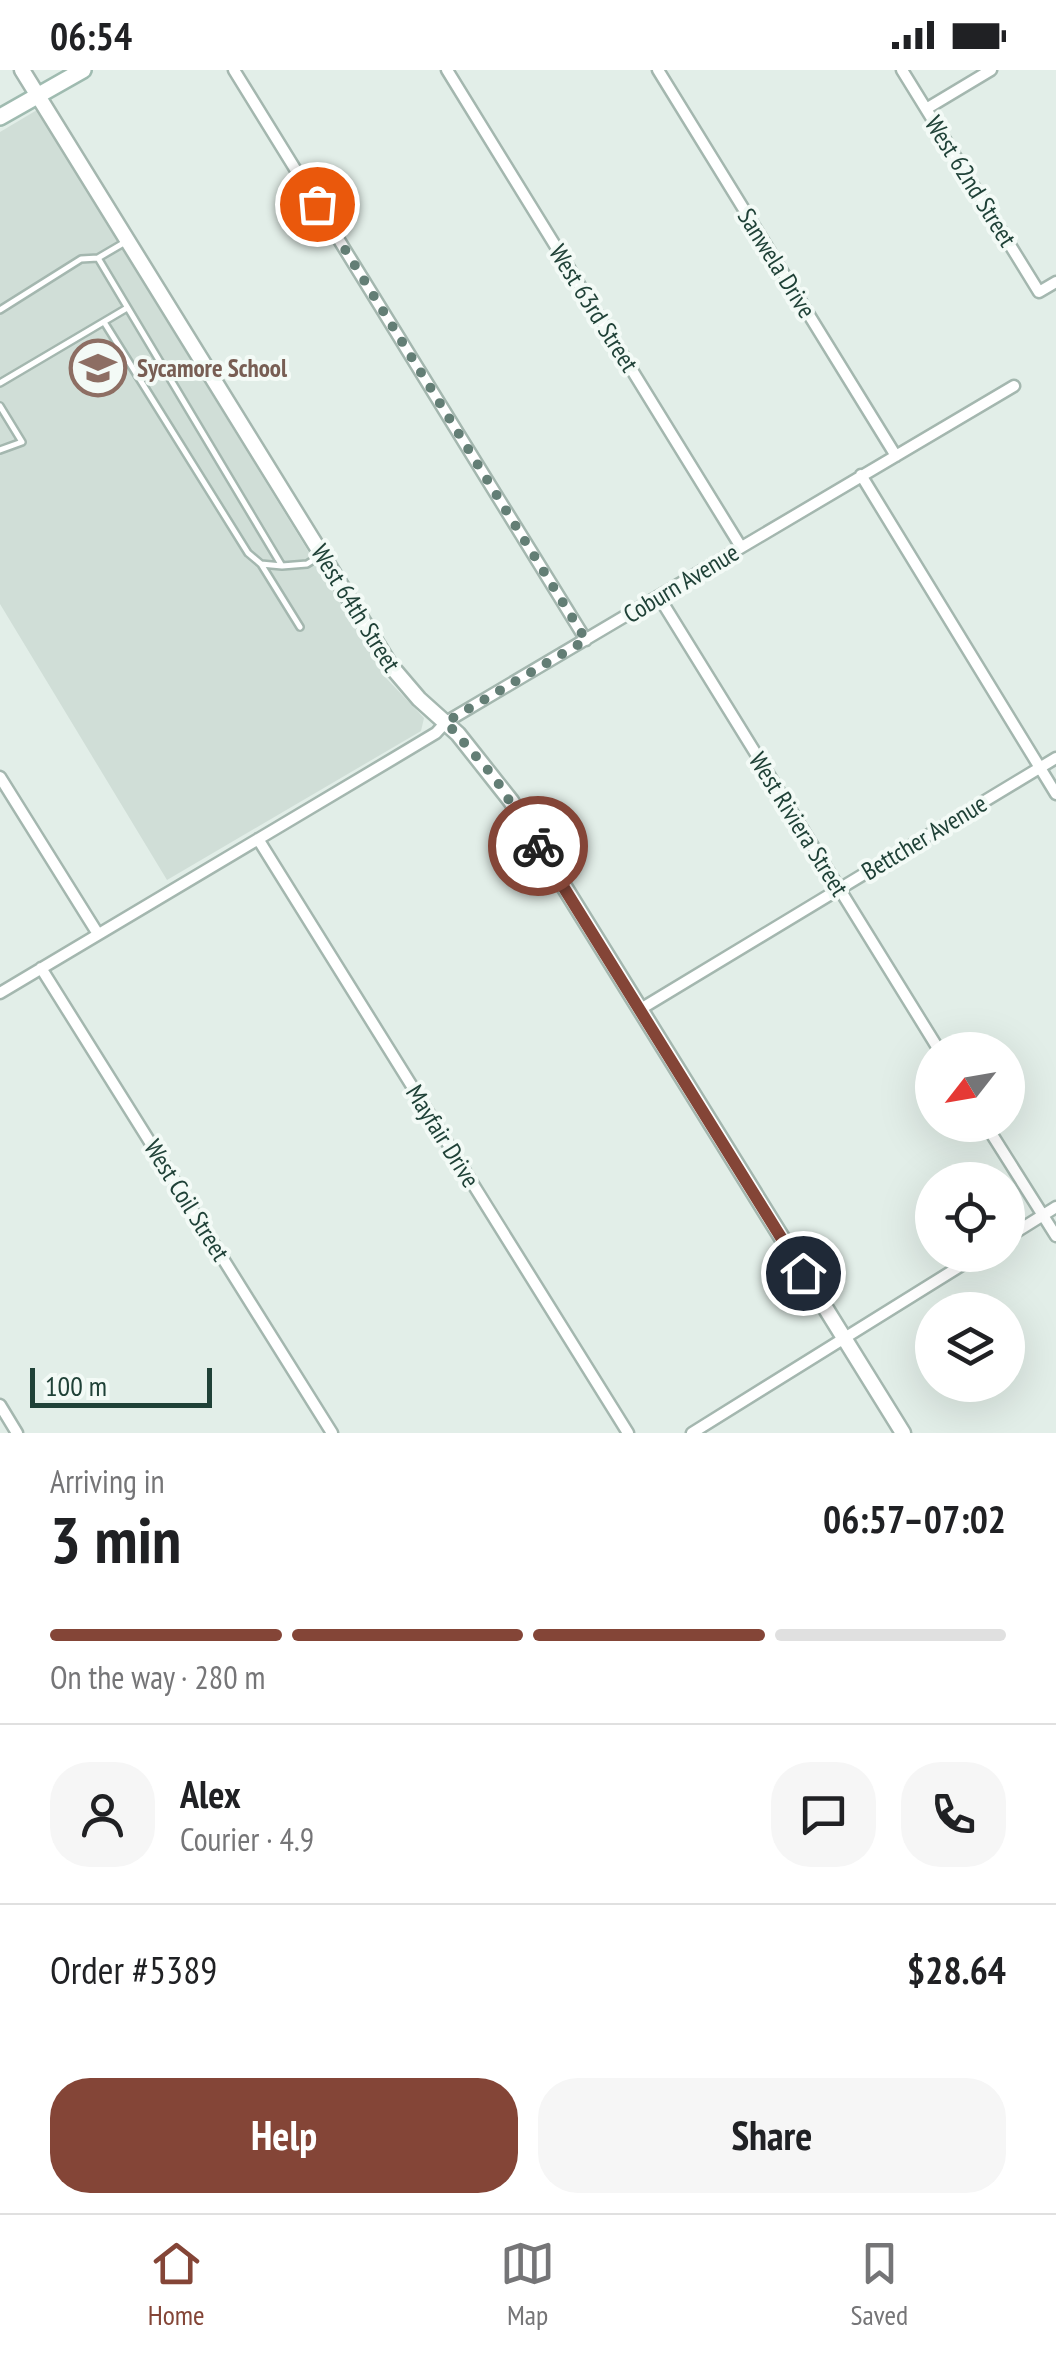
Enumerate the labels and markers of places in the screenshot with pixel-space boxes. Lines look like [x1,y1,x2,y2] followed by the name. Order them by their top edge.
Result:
[275,162,360,247] pin
[68,338,128,398] school or university icon: Sycamore School
[137,352,288,384] place label: Sycamore School
[761,1231,846,1316] pin

